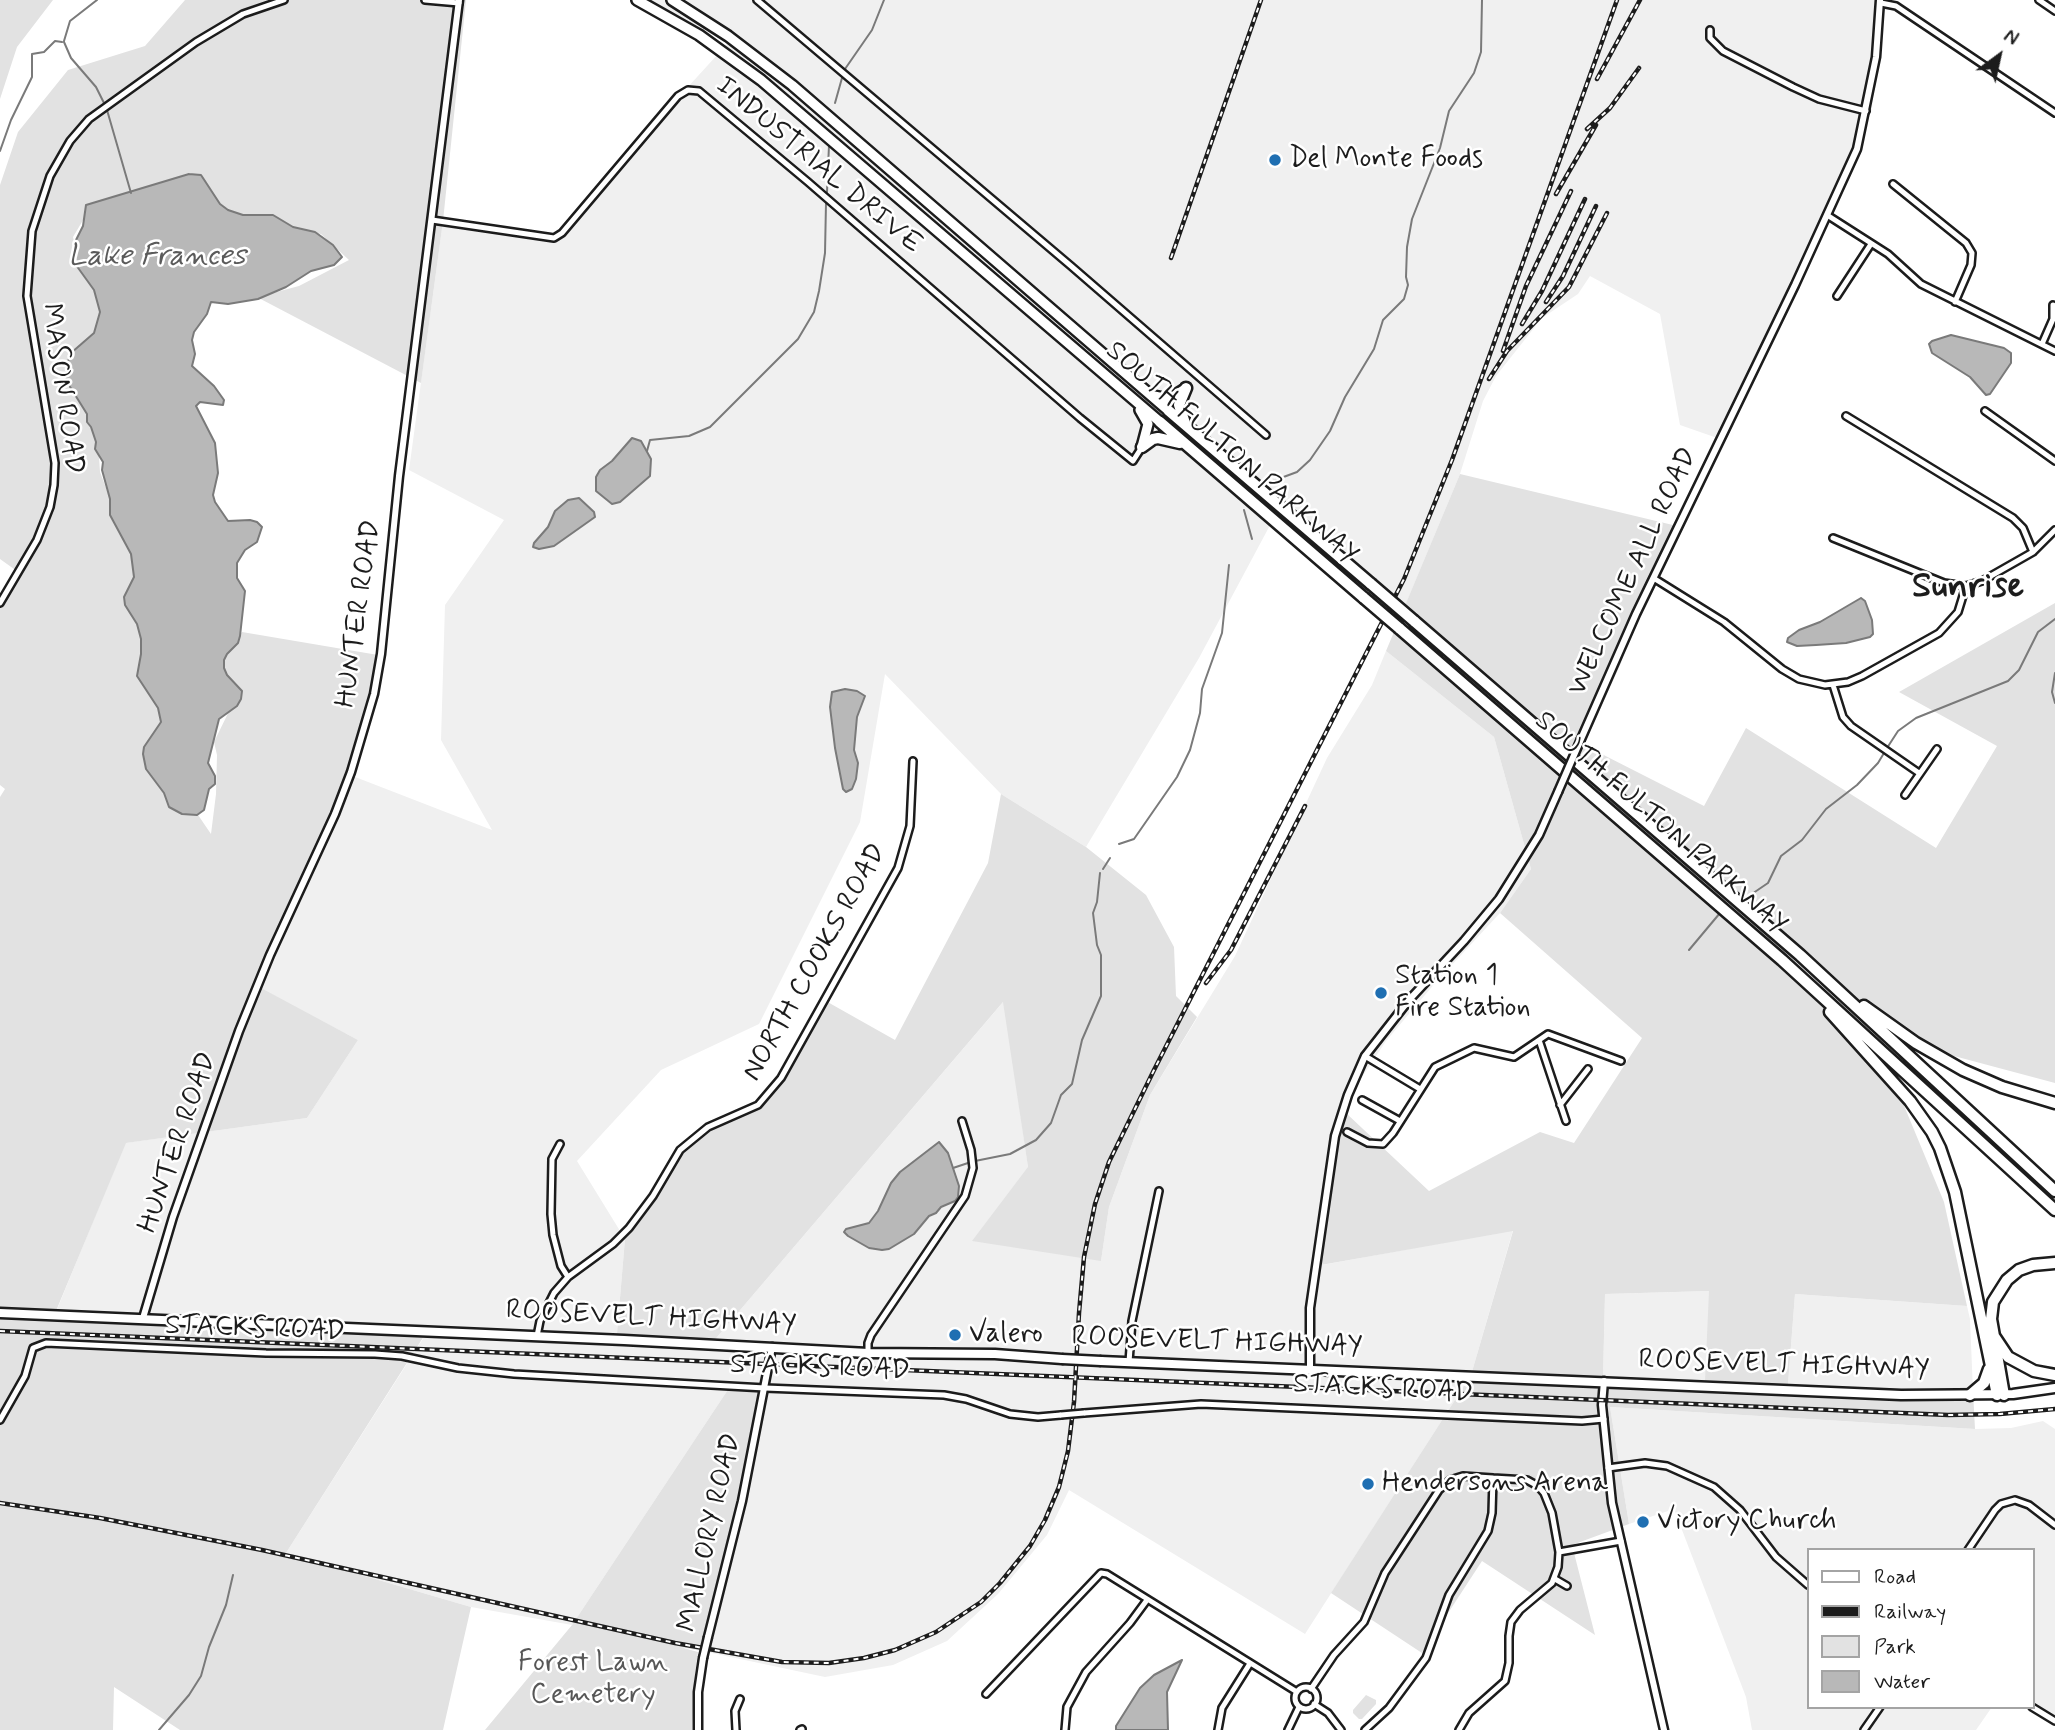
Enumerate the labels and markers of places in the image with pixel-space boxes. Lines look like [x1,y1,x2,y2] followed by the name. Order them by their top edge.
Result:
[1289,143,1483,177] place label: Del Monte Foods
[1267,152,1283,168] marker: Del Monte Foods
[1395,960,1531,1026] place label: Station 1 Fire Station
[1373,985,1389,1001] marker: Station 1 Fire Station
[969,1318,1043,1352] place label: Valero
[947,1327,963,1343] marker: Valero
[1382,1467,1608,1501] place label: Hendersons Arena
[1360,1476,1376,1492] marker: Hendersons Arena
[1657,1505,1837,1539] place label: Victory Church
[1635,1514,1651,1530] marker: Victory Church

